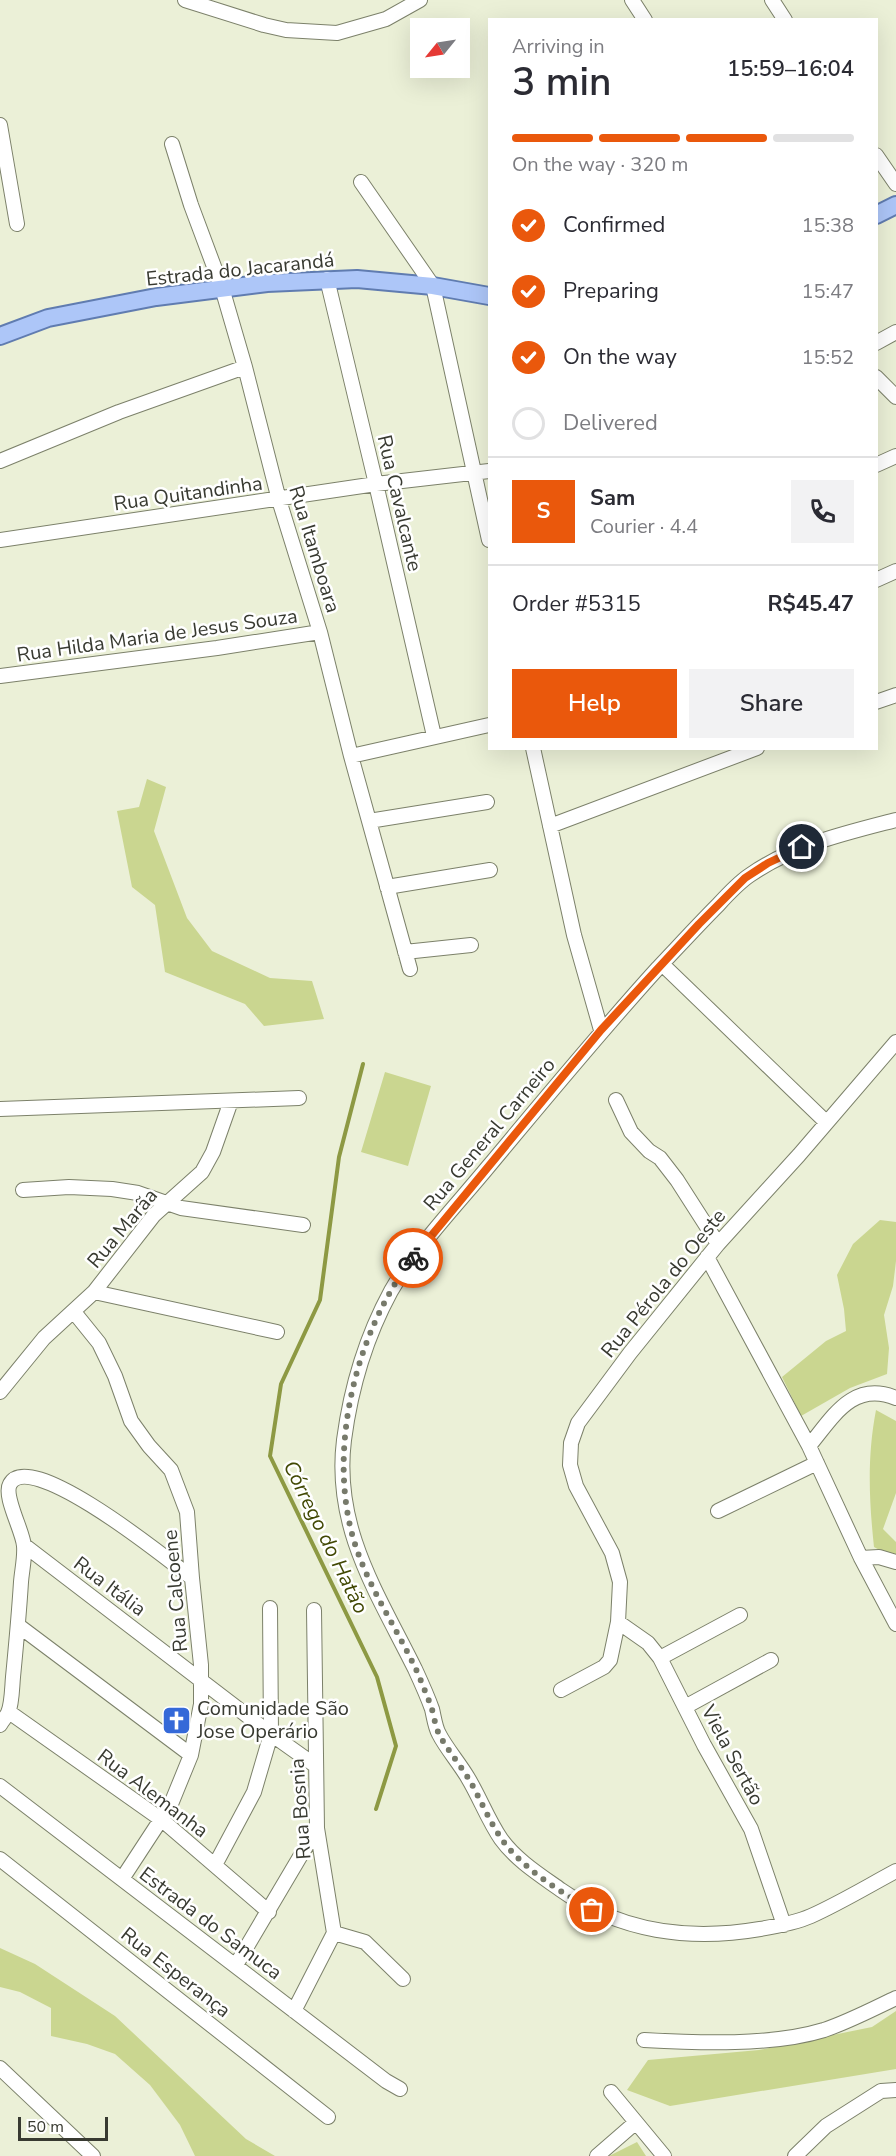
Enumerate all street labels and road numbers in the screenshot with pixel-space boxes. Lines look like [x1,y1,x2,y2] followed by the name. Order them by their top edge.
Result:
[145,246,336,293] street label: Estrada do Jacarandá
[371,432,428,574] street label: Rua Cavalcante
[112,470,264,517] street label: Rua Quitandinha
[282,482,347,616] street label: Rua Itamboara
[15,602,299,669] street label: Rua Hilda Maria de Jesus Souza
[417,1052,561,1217] street label: Rua General Carneiro
[81,1183,164,1274] street label: Rua Marãa
[595,1203,732,1363] street label: Rua Pérola do Oeste
[157,1529,194,1653] street label: Rua Calcoene
[68,1550,151,1623] street label: Rua Itália
[694,1699,770,1810] street label: Viela Sertão
[92,1743,214,1844] street label: Rua Alemanha
[284,1758,317,1860] street label: Rua Bosnia
[134,1861,288,1986] street label: Estrada do Samuca
[115,1921,236,2024] street label: Rua Esperança

